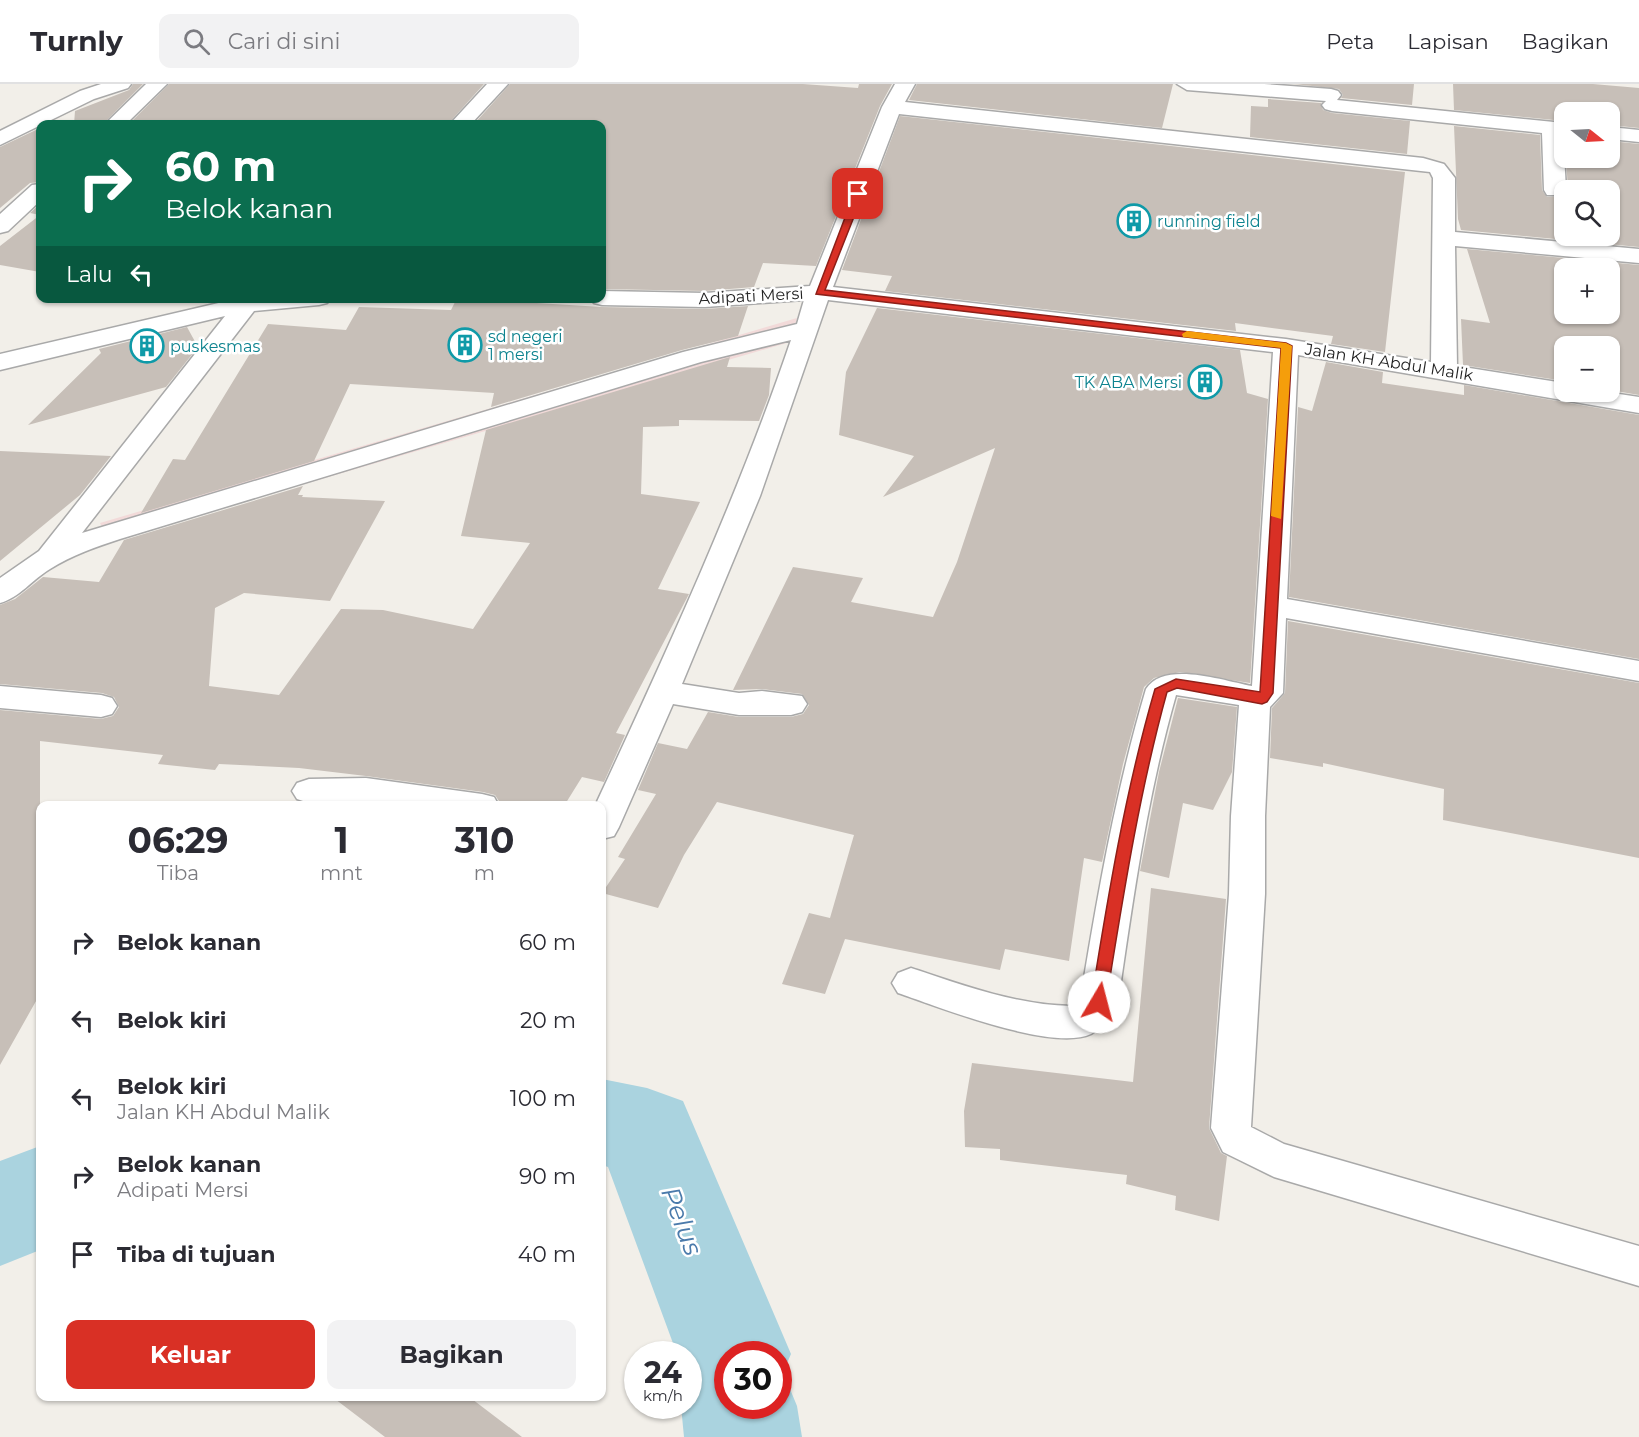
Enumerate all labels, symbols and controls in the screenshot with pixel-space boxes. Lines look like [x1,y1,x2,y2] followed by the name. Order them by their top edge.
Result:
[159,14,579,68] search box
[30,24,123,58] text: Turnly
[180,25,213,58] icon: search
[228,28,341,55] text: Cari di sini
[1326,29,1374,54] text: Peta
[1407,29,1489,54] text: Lapisan
[1522,29,1609,54] text: Bagikan
[1554,102,1620,168] north arrow
[1554,102,1620,402] map controls
[165,140,276,192] text: 60 m
[66,144,144,222] icon: right
[832,168,883,219] pin
[841,177,874,210] icon: arrive
[1554,180,1620,246] button: search
[165,192,333,225] text: Belok kanan
[1116,203,1152,239] building icon: running field
[1157,212,1261,231] place label: running field
[125,258,158,291] icon: left
[1554,258,1620,324] button: +
[66,261,113,288] text: Lalu
[698,284,804,308] street label: Adipati Mersi
[447,327,483,363] building icon: sd negeri 1 mersi
[488,327,563,364] place label: sd negeri 1 mersi
[129,328,165,364] building icon: puskesmas
[1554,336,1620,402] button: −
[170,337,261,356] place label: puskesmas
[1303,339,1475,385] street label: Jalan KH Abdul Malik
[1187,364,1223,400] building icon: TK ABA Mersi
[1075,373,1182,392] place label: TK ABA Mersi
[128,818,229,862] text: 06:29
[334,818,349,862] text: 1
[455,818,514,862] text: 310
[157,861,199,885] text: Tiba
[320,861,363,885] text: mnt
[474,861,495,885] text: m
[66,926,99,959] icon: right
[117,929,261,956] text: Belok kanan
[519,929,576,956] text: 60 m
[1067,970,1131,1034] position arrow
[66,1004,99,1037] icon: left
[117,1007,226,1034] text: Belok kiri
[520,1007,576,1034] text: 20 m
[117,1073,226,1100] text: Belok kiri
[66,1082,99,1115] icon: left
[510,1085,576,1112] text: 100 m
[117,1100,330,1124] text: Jalan KH Abdul Malik
[117,1151,261,1178] text: Belok kanan
[66,1160,99,1193] icon: right
[519,1163,576,1190] text: 90 m
[117,1178,249,1202] text: Adipati Mersi
[654,1182,710,1260] water label: Pelus
[66,1238,99,1271] icon: arrive
[117,1241,275,1268] text: Tiba di tujuan
[518,1241,576,1268] text: 40 m
[66,1320,315,1389] button: Keluar
[327,1320,576,1389] button: Bagikan
[714,1341,792,1419] speed limit sign: 30
[644,1354,682,1391] text: 24
[643,1386,683,1405] text: km/h

